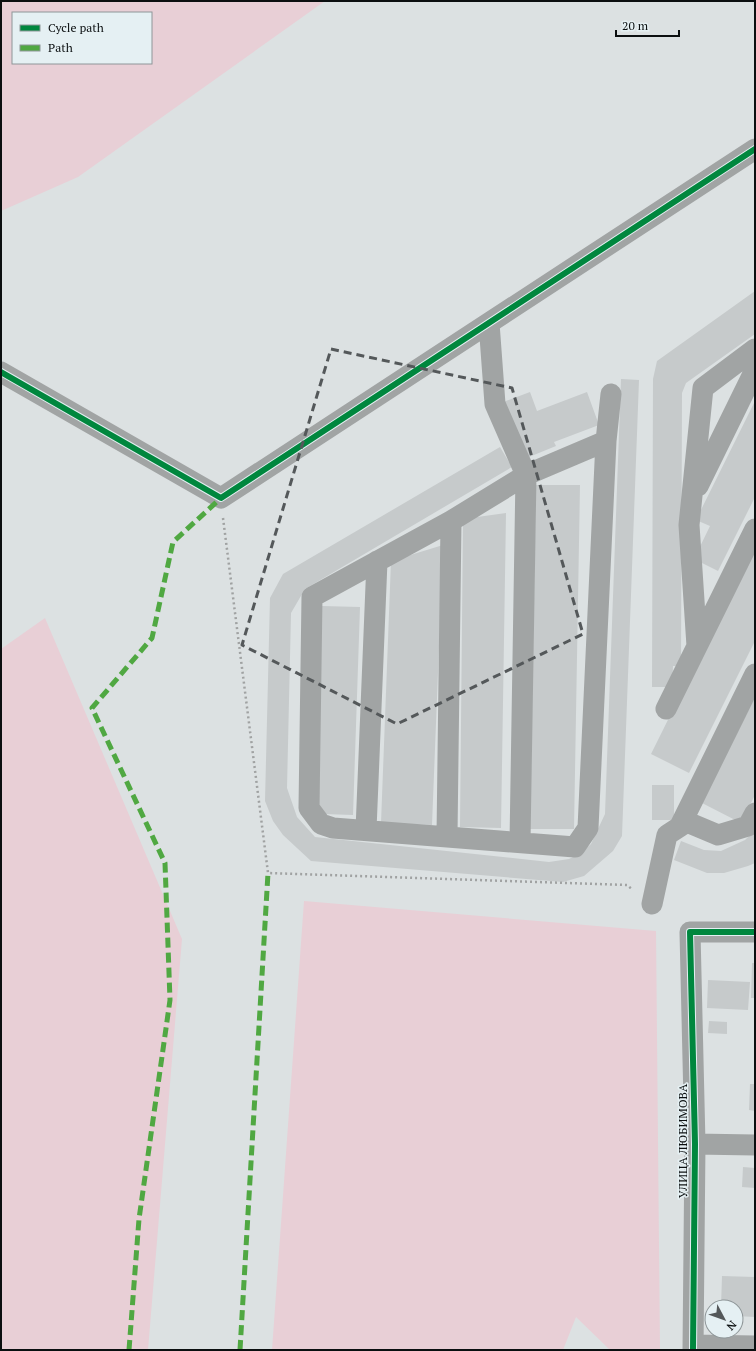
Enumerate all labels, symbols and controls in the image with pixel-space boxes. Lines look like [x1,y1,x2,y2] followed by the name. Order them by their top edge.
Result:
[12,12,152,64] legend
[616,12,679,38] scale bar
[622,18,649,33] text: 20 m
[48,20,104,35] text: Cycle path
[48,40,73,55] text: Path
[675,1083,690,1198] street label: УЛИЦА ЛЮБИМОВА
[704,1299,744,1339] north arrow
[723,1318,740,1334] text: N

